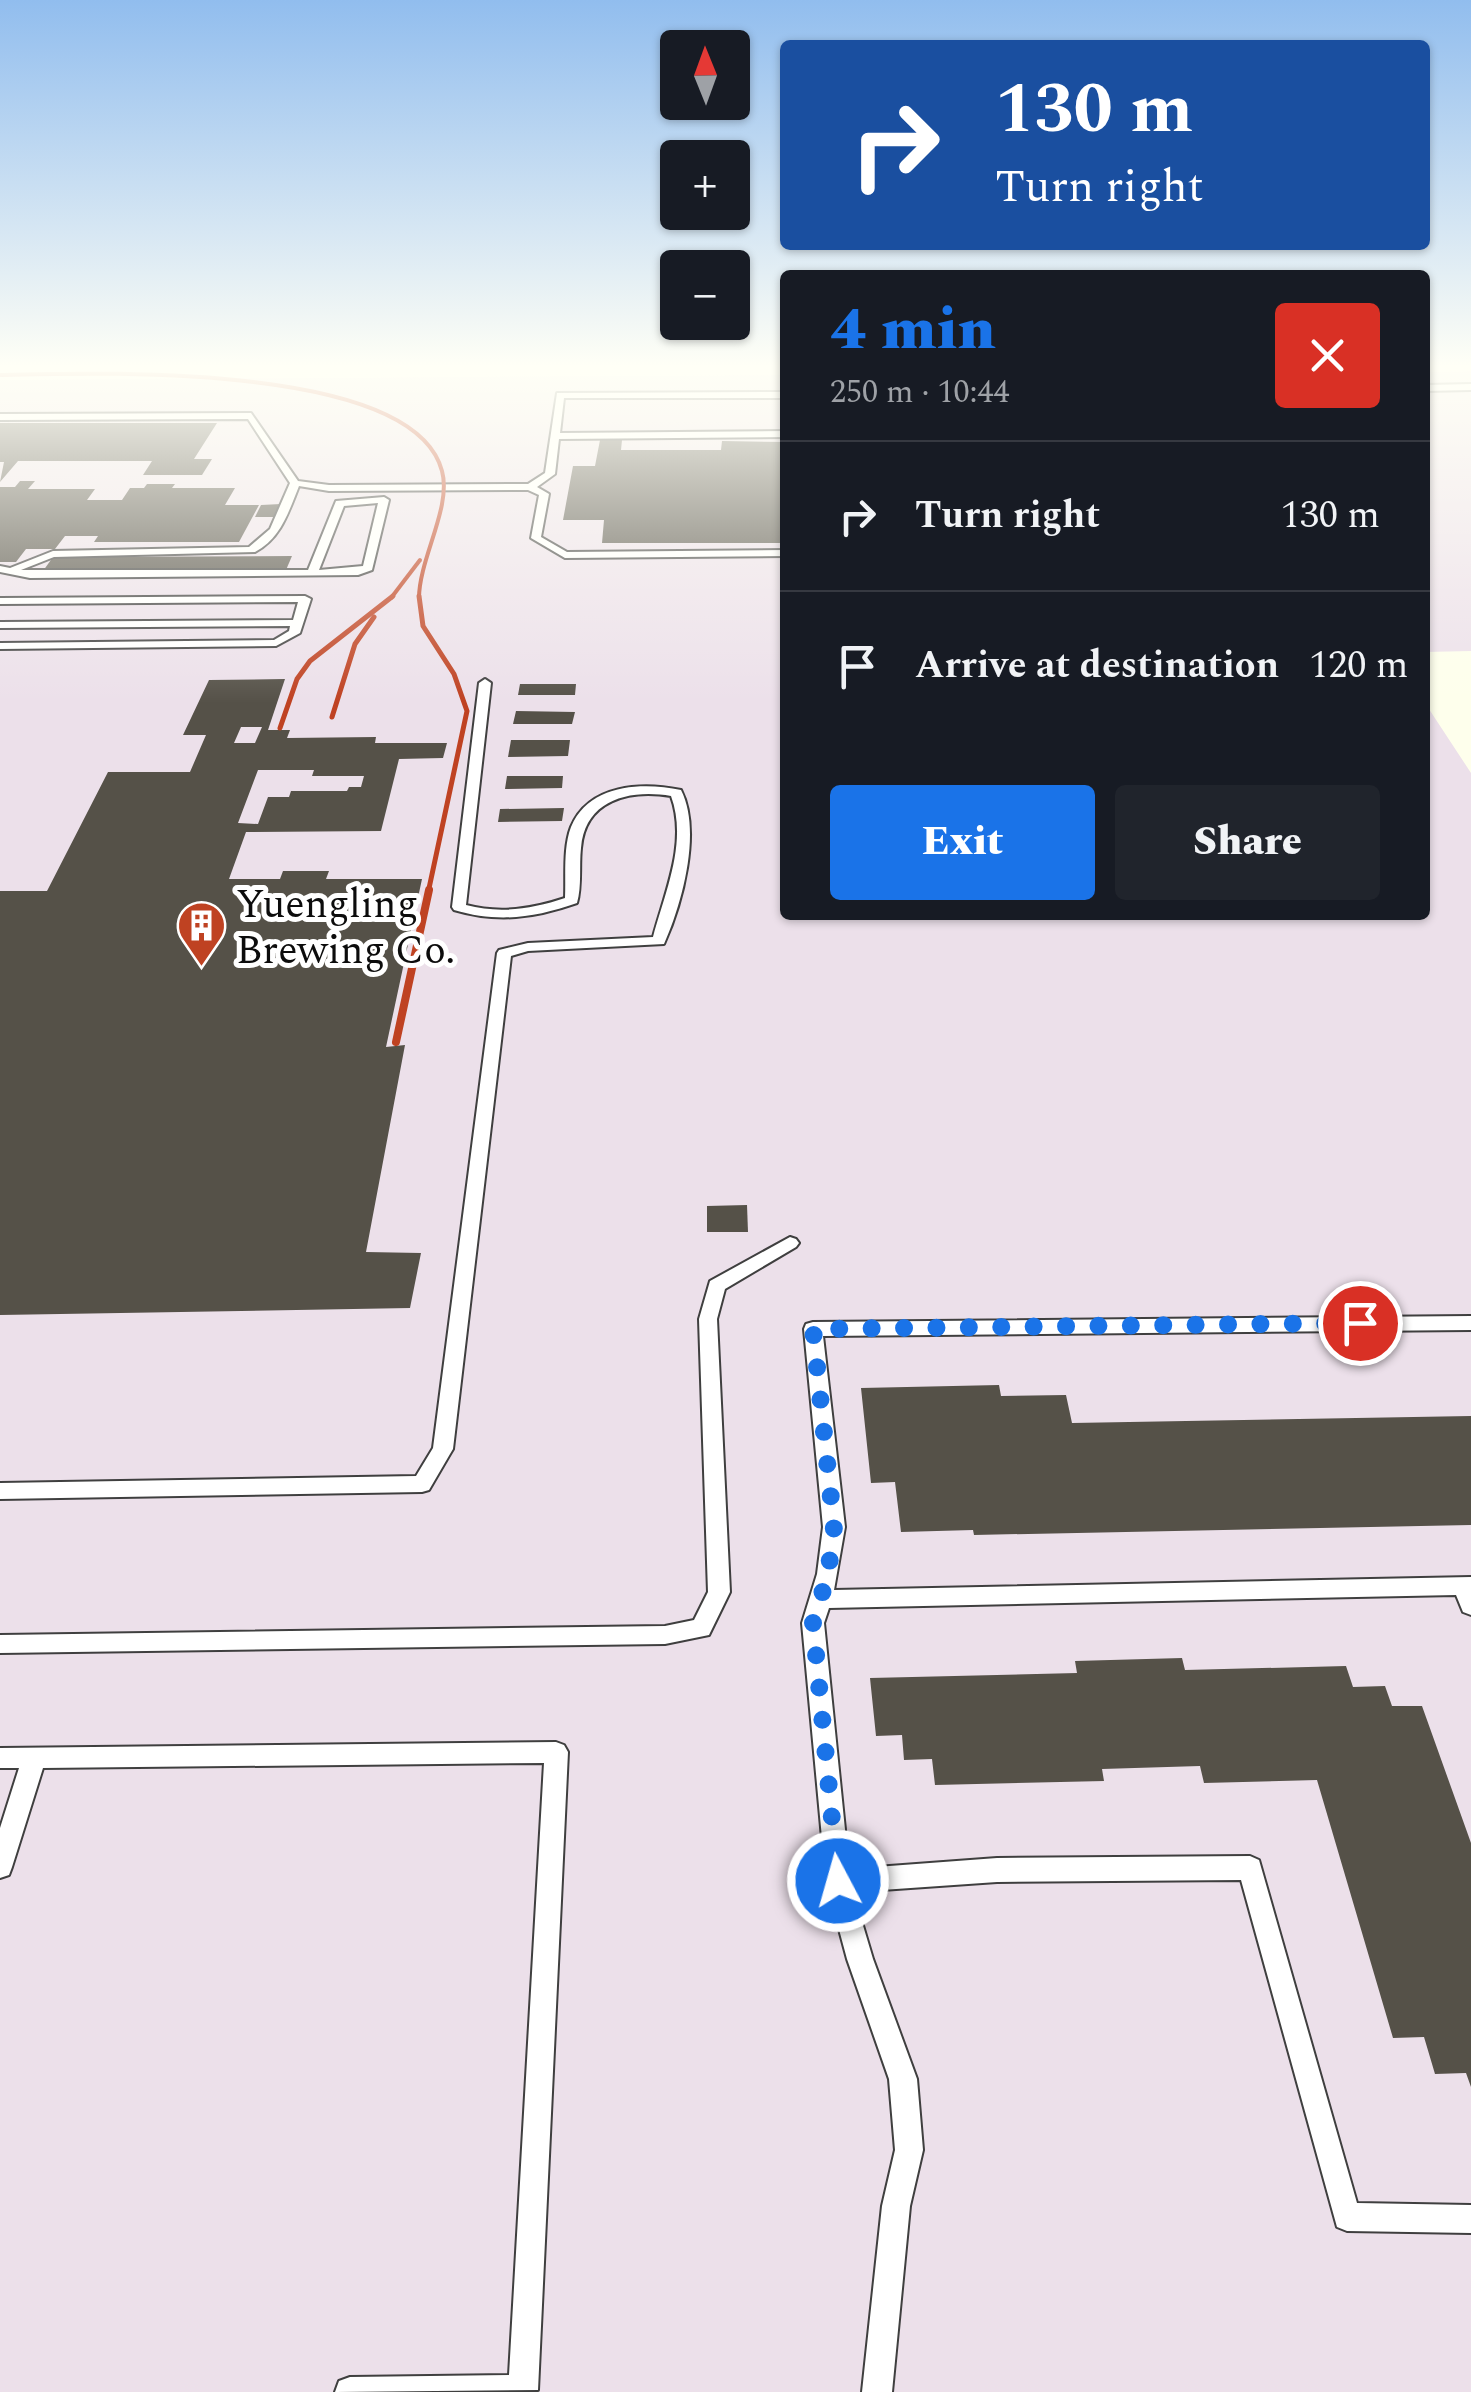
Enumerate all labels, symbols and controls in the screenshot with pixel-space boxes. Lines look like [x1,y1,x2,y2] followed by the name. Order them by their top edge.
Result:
[660,30,750,120] north arrow
[660,30,750,340] map controls
[995,57,1193,163] text: 130 m
[830,80,960,210] icon: right
[660,140,750,230] button: +
[995,153,1204,222] text: Turn right
[660,250,750,340] button: −
[830,284,996,376] text: 4 min
[1275,303,1380,408] button: close
[830,368,1010,417] text: 250 m · 10:44
[915,487,1100,545] text: Turn right
[1281,487,1380,545] text: 130 m
[830,489,885,544] icon: right
[915,637,1279,695] text: Arrive at destination
[1309,637,1408,695] text: 120 m
[830,639,885,694] icon: arrive
[830,785,1095,900] button: Exit
[1115,785,1380,900] button: Share
[236,875,455,982] place label: Yuengling Brewing Co.
[175,900,227,968] building icon: Yuengling Brewing Co.
[1318,1281,1403,1366] pin
[1333,1296,1388,1351] icon: arrive
[786,1829,890,1933] position arrow

